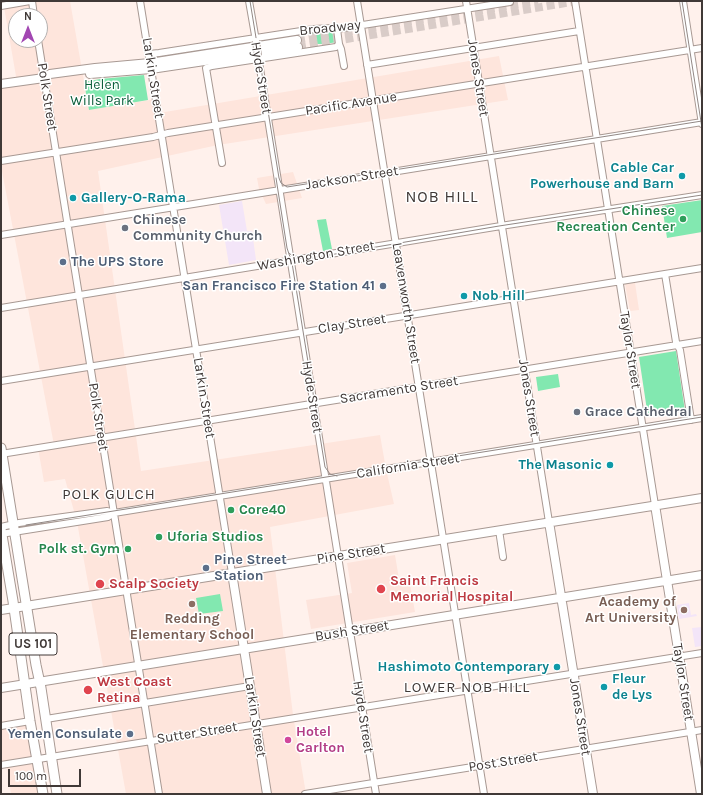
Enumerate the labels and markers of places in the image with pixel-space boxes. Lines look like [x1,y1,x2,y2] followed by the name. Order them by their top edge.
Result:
[530,160,674,192] place label: Cable Car Powerhouse and Barn
[677,171,687,181] marker: Cable Car Powerhouse and Barn
[81,190,186,206] place label: Gallery-O-Rama
[68,193,78,203] marker: Gallery-O-Rama
[556,203,675,236] place label: Chinese Recreation Center
[133,212,263,244] place label: Chinese Community Church
[678,214,688,224] marker: Chinese Recreation Center
[120,223,130,233] marker: Chinese Community Church
[71,254,164,270] place label: The UPS Store
[58,257,68,267] marker: The UPS Store
[182,278,375,294] place label: San Francisco Fire Station 41
[378,281,388,291] marker: San Francisco Fire Station 41
[472,288,525,304] place label: Nob Hill
[459,291,469,301] marker: Nob Hill
[585,404,692,420] place label: Grace Cathedral
[572,407,582,417] marker: Grace Cathedral
[518,457,602,473] place label: The Masonic
[605,460,615,470] marker: The Masonic
[239,502,286,518] place label: Core40
[226,505,236,515] marker: Core40
[167,529,263,545] place label: Uforia Studios
[154,532,164,542] marker: Uforia Studios
[39,541,120,557] place label: Polk st. Gym
[123,544,133,554] marker: Polk st. Gym
[214,552,287,584] place label: Pine Street Station
[201,563,211,573] marker: Pine Street Station
[390,573,513,606] place label: Saint Francis Memorial Hospital
[109,576,199,592] place label: Scalp Society
[94,578,106,590] marker: Scalp Society
[375,583,387,595] marker: Saint Francis Memorial Hospital
[585,594,676,626] place label: Academy of Art University
[187,599,197,609] marker: Redding Elementary School
[679,605,689,615] marker: Academy of Art University
[130,611,254,644] place label: Redding Elementary School
[378,659,549,675] place label: Hashimoto Contemporary
[552,662,562,672] marker: Hashimoto Contemporary
[612,671,652,704] place label: Fleur de Lys
[97,674,171,706] place label: West Coast Retina
[599,682,609,692] marker: Fleur de Lys
[82,684,94,696] marker: West Coast Retina
[296,724,345,756] place label: Hotel Carlton
[7,726,122,742] place label: Yemen Consulate
[125,729,135,739] marker: Yemen Consulate
[283,735,293,745] marker: Hotel Carlton

